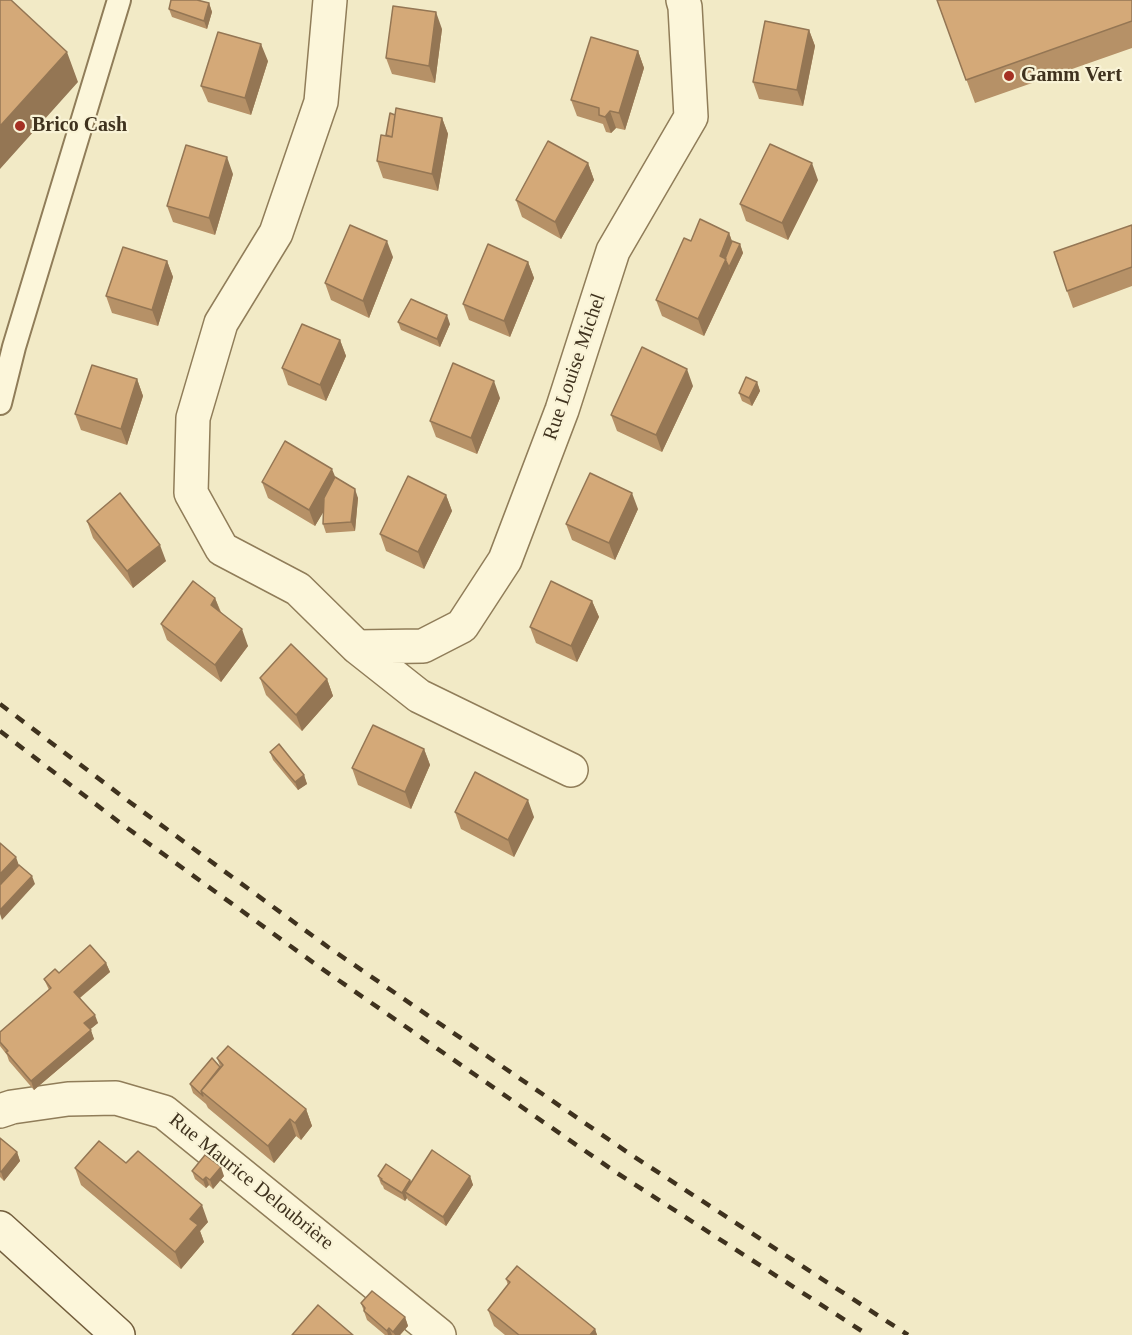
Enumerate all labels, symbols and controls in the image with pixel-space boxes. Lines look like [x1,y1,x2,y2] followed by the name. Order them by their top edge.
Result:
[1021,64,1122,88] place label: Gamm Vert
[1002,69,1016,83] marker: Gamm Vert
[32,114,127,138] place label: Brico Cash
[13,119,27,133] marker: Brico Cash
[539,291,611,443] street label: Rue Louise Michel
[164,1108,338,1256] street label: Rue Maurice Deloubrière

